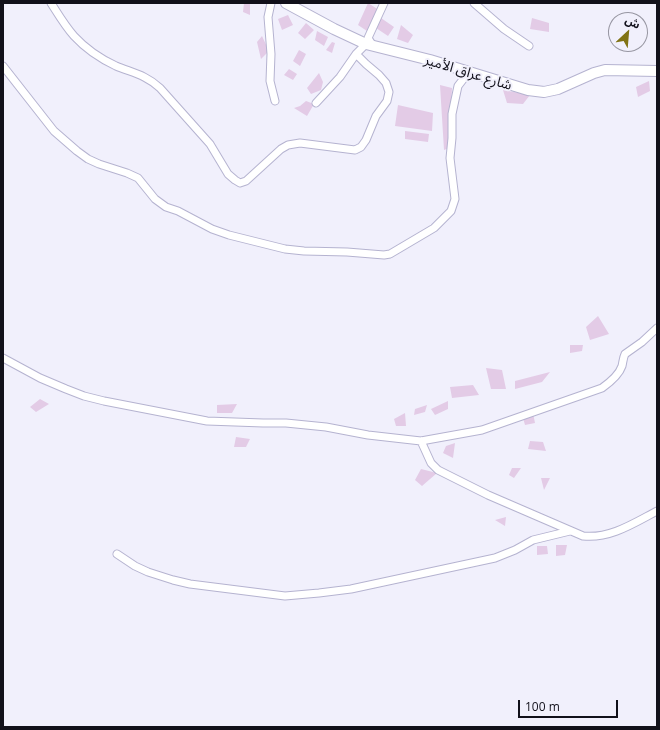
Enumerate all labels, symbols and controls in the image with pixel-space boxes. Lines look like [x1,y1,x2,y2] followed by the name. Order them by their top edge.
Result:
[608,12,648,52] north arrow
[623,12,643,32] text: ش
[422,52,514,94] street label: شارع عراق الأمير
[520,692,620,718] scale bar
[525,698,560,715] text: 100 m

